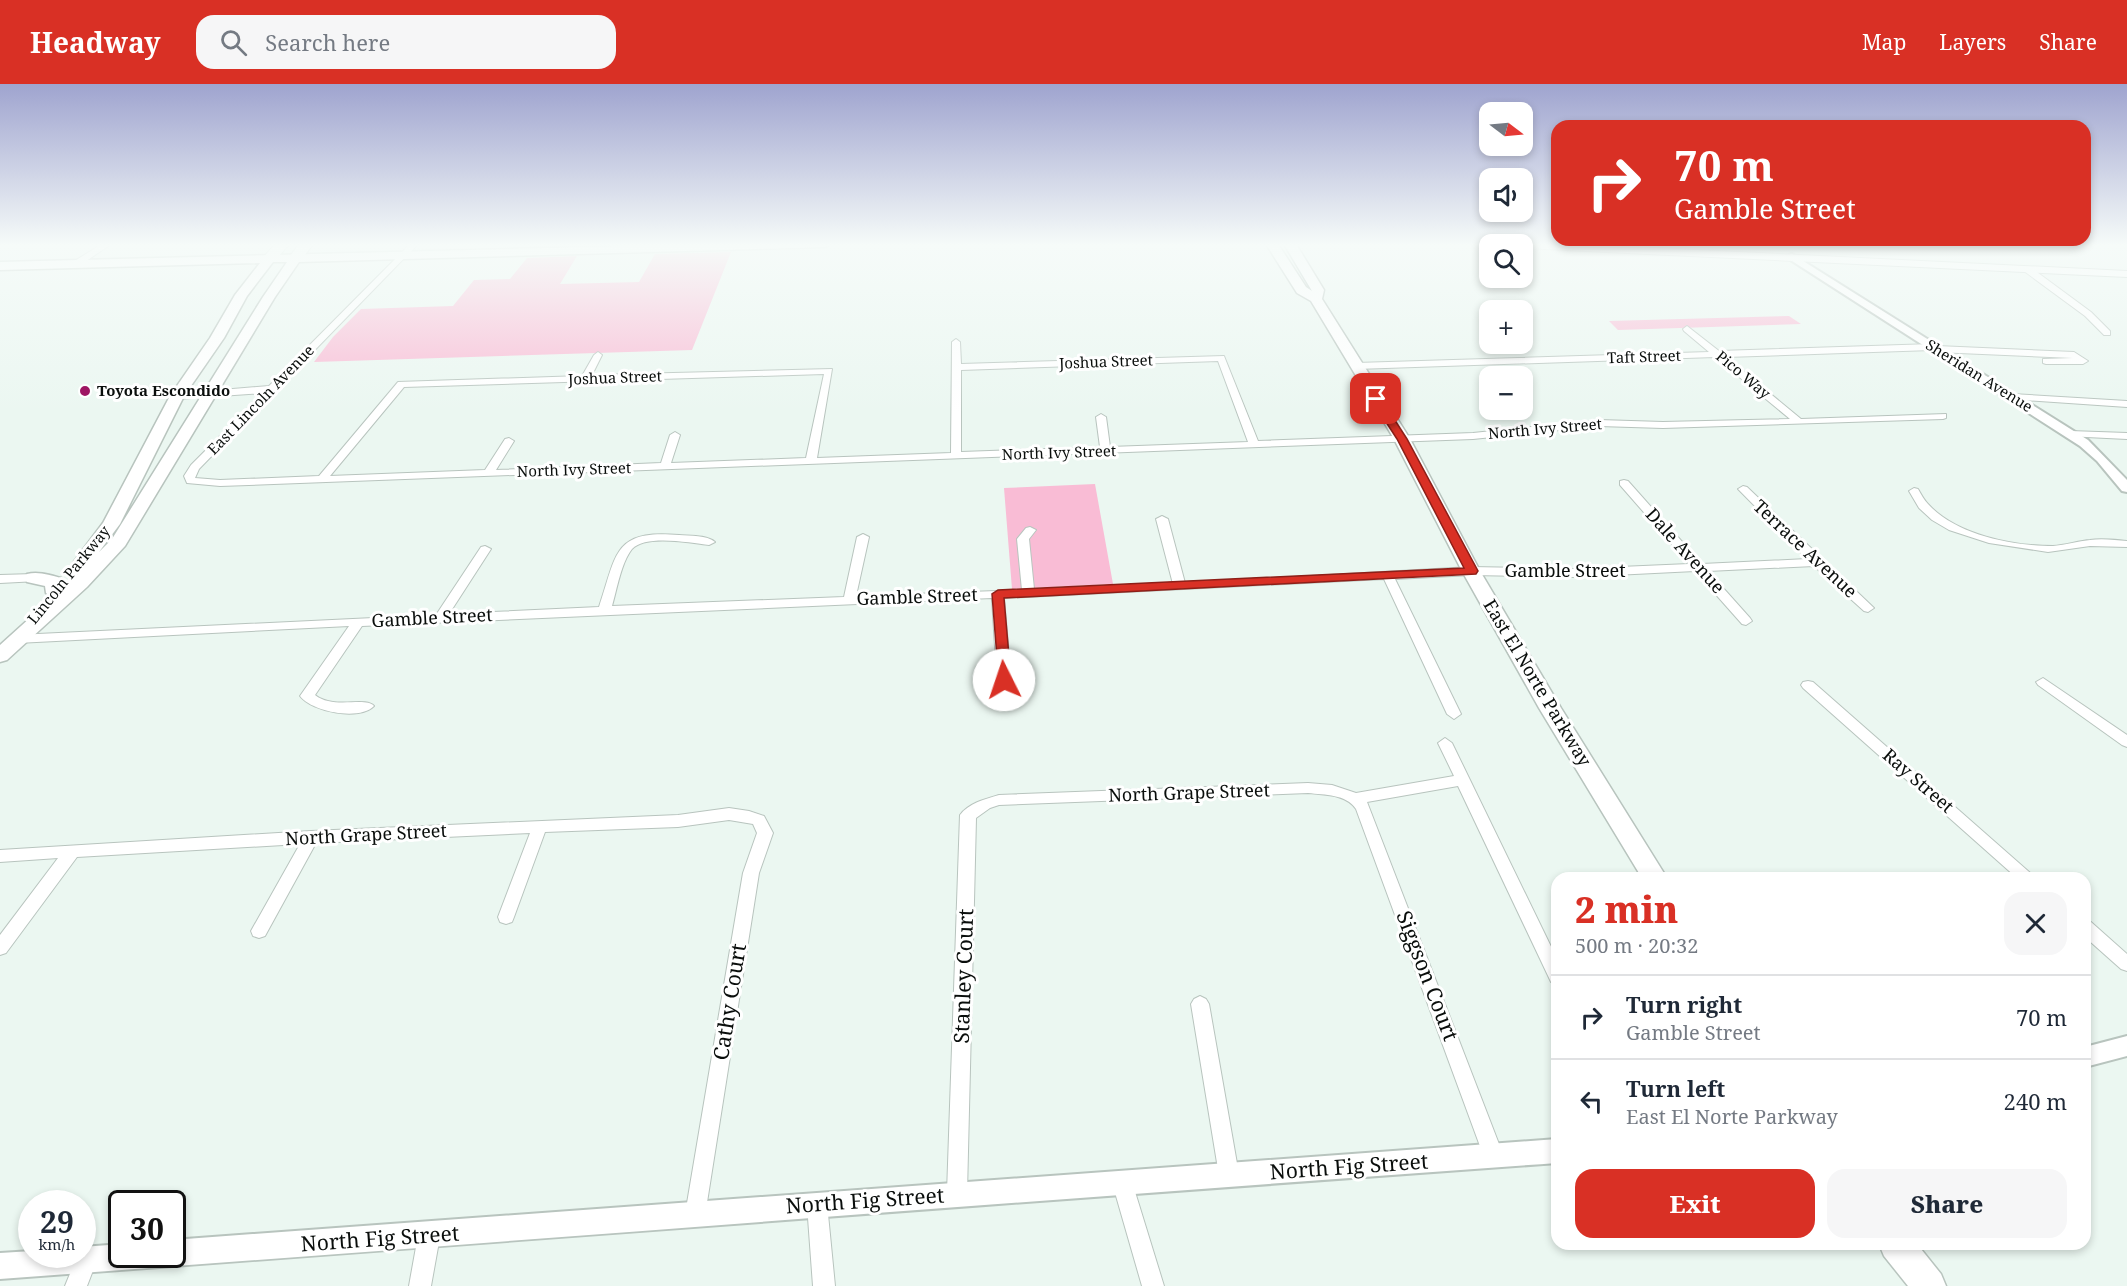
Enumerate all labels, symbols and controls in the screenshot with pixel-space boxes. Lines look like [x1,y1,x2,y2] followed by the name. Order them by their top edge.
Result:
[196,15,616,69] search box
[30,23,160,61] text: Headway
[217,26,250,59] icon: search
[265,27,390,57] text: Search here
[1862,28,1906,56] text: Map
[1939,28,2006,56] text: Layers
[2039,28,2097,56] text: Share
[1479,102,1533,156] north arrow
[1479,102,1533,420] map controls
[1674,136,1774,193] text: 70 m
[1575,144,1653,222] icon: right
[1479,168,1533,222] button: sound
[1674,190,1856,227] text: Gamble Street
[1479,234,1533,288] button: search
[1479,300,1533,354] button: +
[1922,334,2037,416] street label: Sheridan Avenue
[203,340,318,459] street label: East Lincoln Avenue
[1607,345,1681,367] street label: Taft Street
[1712,346,1775,403] street label: Pico Way
[1058,349,1153,373] street label: Joshua Street
[567,365,662,389] street label: Joshua Street
[1479,366,1533,420] button: −
[1350,373,1401,424] pin
[97,380,230,400] place label: Toyota Escondido
[1359,382,1392,415] icon: arrive
[78,384,92,398] marker: Toyota Escondido
[1487,413,1603,443] street label: North Ivy Street
[1002,440,1116,464] street label: North Ivy Street
[517,457,631,481] street label: North Ivy Street
[1748,494,1863,603] street label: Terrace Avenue
[1641,502,1731,598] street label: Dale Avenue
[22,521,114,628] street label: Lincoln Parkway
[1504,558,1626,582] street label: Gamble Street
[856,582,978,610] street label: Gamble Street
[1478,595,1598,771] street label: East El Norte Parkway
[371,602,493,632] street label: Gamble Street
[972,648,1036,712] position arrow
[1878,743,1959,818] street label: Ray Street
[1108,777,1270,807] street label: North Grape Street
[285,818,447,850] street label: North Grape Street
[1575,885,1678,934] text: 2 min
[2004,892,2067,955] button: close
[1390,907,1466,1045] street label: Siggson Court
[947,908,979,1044] street label: Stanley Court
[1575,932,1698,959] text: 500 m · 20:32
[706,941,752,1062] street label: Cathy Court
[1626,989,1742,1019] text: Turn right
[1575,1001,1608,1034] icon: right
[2016,1002,2067,1032] text: 70 m
[1626,1019,1761,1046] text: Gamble Street
[1626,1073,1725,1103] text: Turn left
[1575,1085,1608,1118] icon: left
[2004,1086,2067,1116] text: 240 m
[1626,1103,1838,1130] text: East El Norte Parkway
[1269,1147,1429,1186] street label: North Fig Street
[1575,1169,1815,1238] button: Exit
[1827,1169,2067,1238] button: Share
[785,1181,945,1220] street label: North Fig Street
[108,1190,186,1268] speed limit sign: 30
[40,1201,74,1242] text: 29
[300,1219,460,1258] street label: North Fig Street
[39,1234,75,1254] text: km/h

